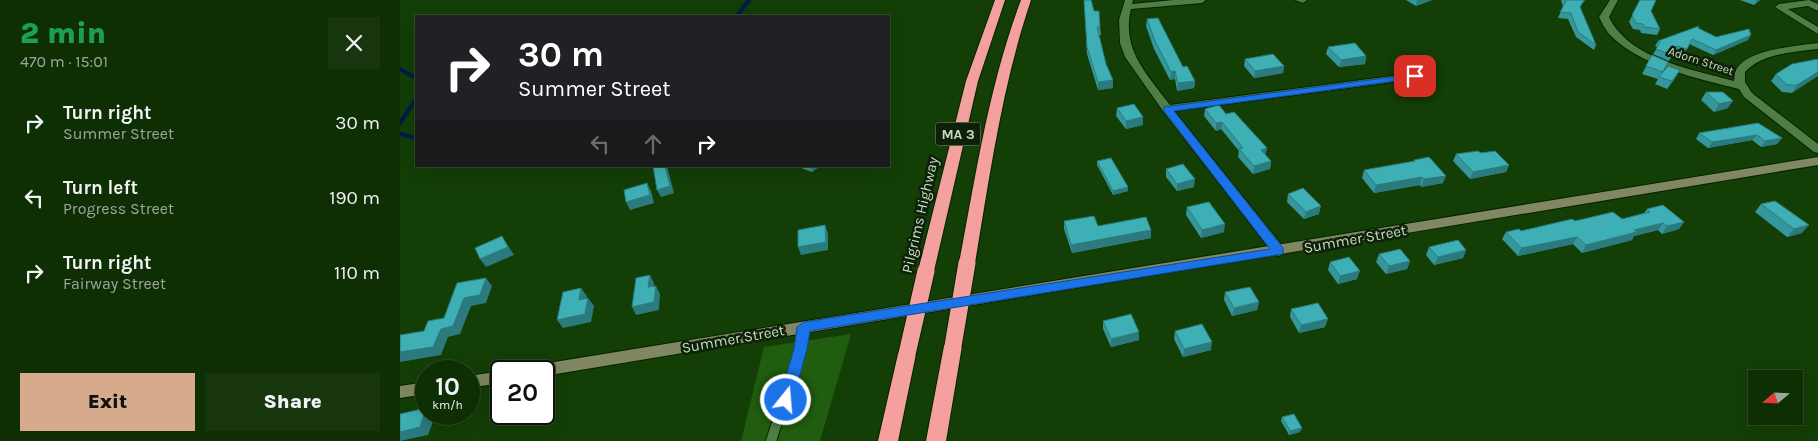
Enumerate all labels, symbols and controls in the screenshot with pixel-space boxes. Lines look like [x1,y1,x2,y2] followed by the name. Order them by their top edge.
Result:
[20,15,106,51] text: 2 min
[328,17,380,69] button: close
[518,34,604,75] text: 30 m
[435,35,500,100] icon: right
[1667,44,1736,78] street label: Adorn Street
[20,52,108,71] text: 470 m · 15:01
[1394,55,1436,97] pin
[1401,62,1429,90] icon: arrive
[518,76,671,102] text: Summer Street
[63,102,152,124] text: Turn right
[20,109,48,137] icon: right
[335,112,380,134] text: 30 m
[936,122,980,146] road number: MA 3
[63,124,174,143] text: Summer Street
[586,130,614,158] icon: left
[639,130,667,158] icon: ahead
[692,130,720,158] icon: right
[898,155,942,275] street label: Pilgrims Highway
[63,177,138,199] text: Turn left
[20,184,48,212] icon: left
[329,187,380,209] text: 190 m
[63,199,174,218] text: Progress Street
[1302,221,1408,257] street label: Summer Street
[63,252,152,274] text: Turn right
[20,259,48,287] icon: right
[334,262,380,284] text: 110 m
[63,274,166,293] text: Fairway Street
[680,321,786,357] street label: Summer Street
[490,360,555,425] speed limit sign: 20
[1748,370,1802,425] north arrow
[1748,370,1803,425] map controls
[435,372,460,401] text: 10
[20,373,195,431] button: Exit
[205,373,380,431] button: Share
[759,373,811,425] position arrow
[432,398,463,412] text: km/h

